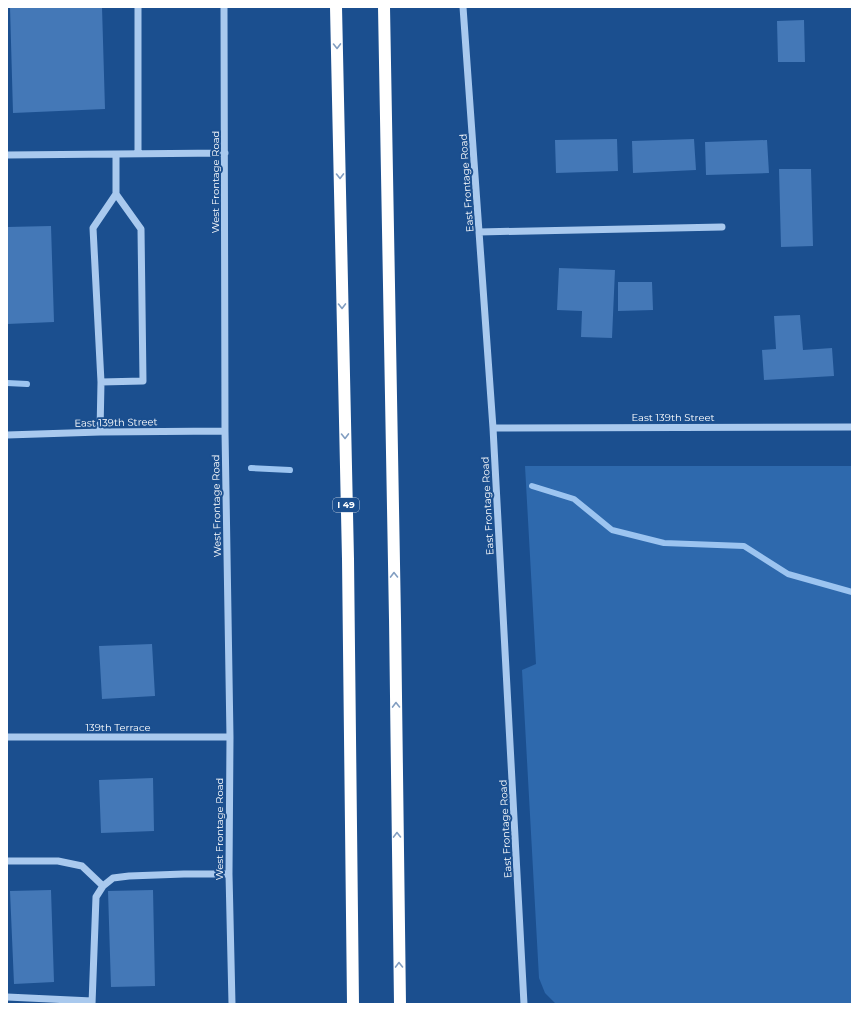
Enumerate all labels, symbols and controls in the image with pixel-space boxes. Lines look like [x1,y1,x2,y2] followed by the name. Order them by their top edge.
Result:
[333,43,341,49] one-way arrow
[209,131,222,233] street label: West Frontage Road
[457,133,476,233] street label: East Frontage Road
[336,173,344,179] one-way arrow
[338,303,347,309] one-way arrow
[631,411,715,424] street label: East 139th Street
[74,415,158,430] street label: East 139th Street
[341,433,349,439] one-way arrow
[209,455,224,557] street label: West Frontage Road
[478,456,497,556] street label: East Frontage Road
[333,498,359,512] road number: I 49
[390,572,398,578] one-way arrow
[392,702,400,708] one-way arrow
[85,721,151,734] street label: 139th Terrace
[213,778,226,880] street label: West Frontage Road
[496,779,515,879] street label: East Frontage Road
[393,832,402,838] one-way arrow
[395,962,403,968] one-way arrow

